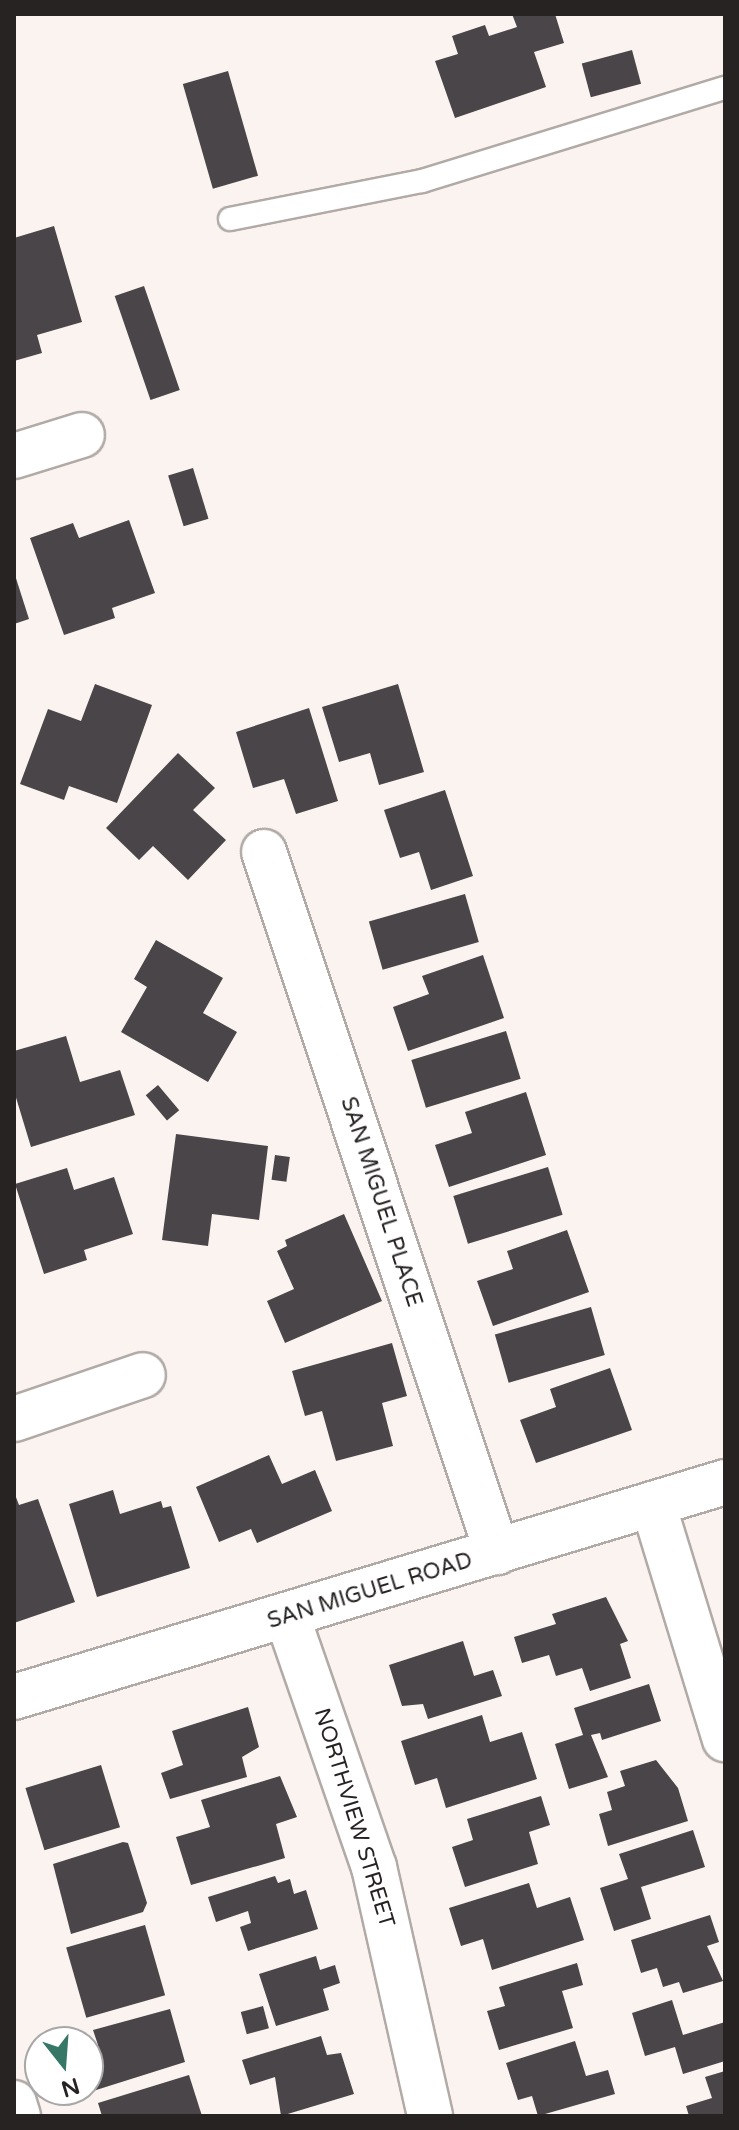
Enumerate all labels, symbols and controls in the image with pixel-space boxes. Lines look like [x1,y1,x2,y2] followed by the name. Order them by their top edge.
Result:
[335,1094,427,1310] street label: SAN MIGUEL PLACE
[264,1547,476,1635] street label: SAN MIGUEL ROAD
[308,1705,400,1931] street label: NORTHVIEW STREET
[24,2026,104,2106] north arrow
[58,2072,83,2102] text: N

